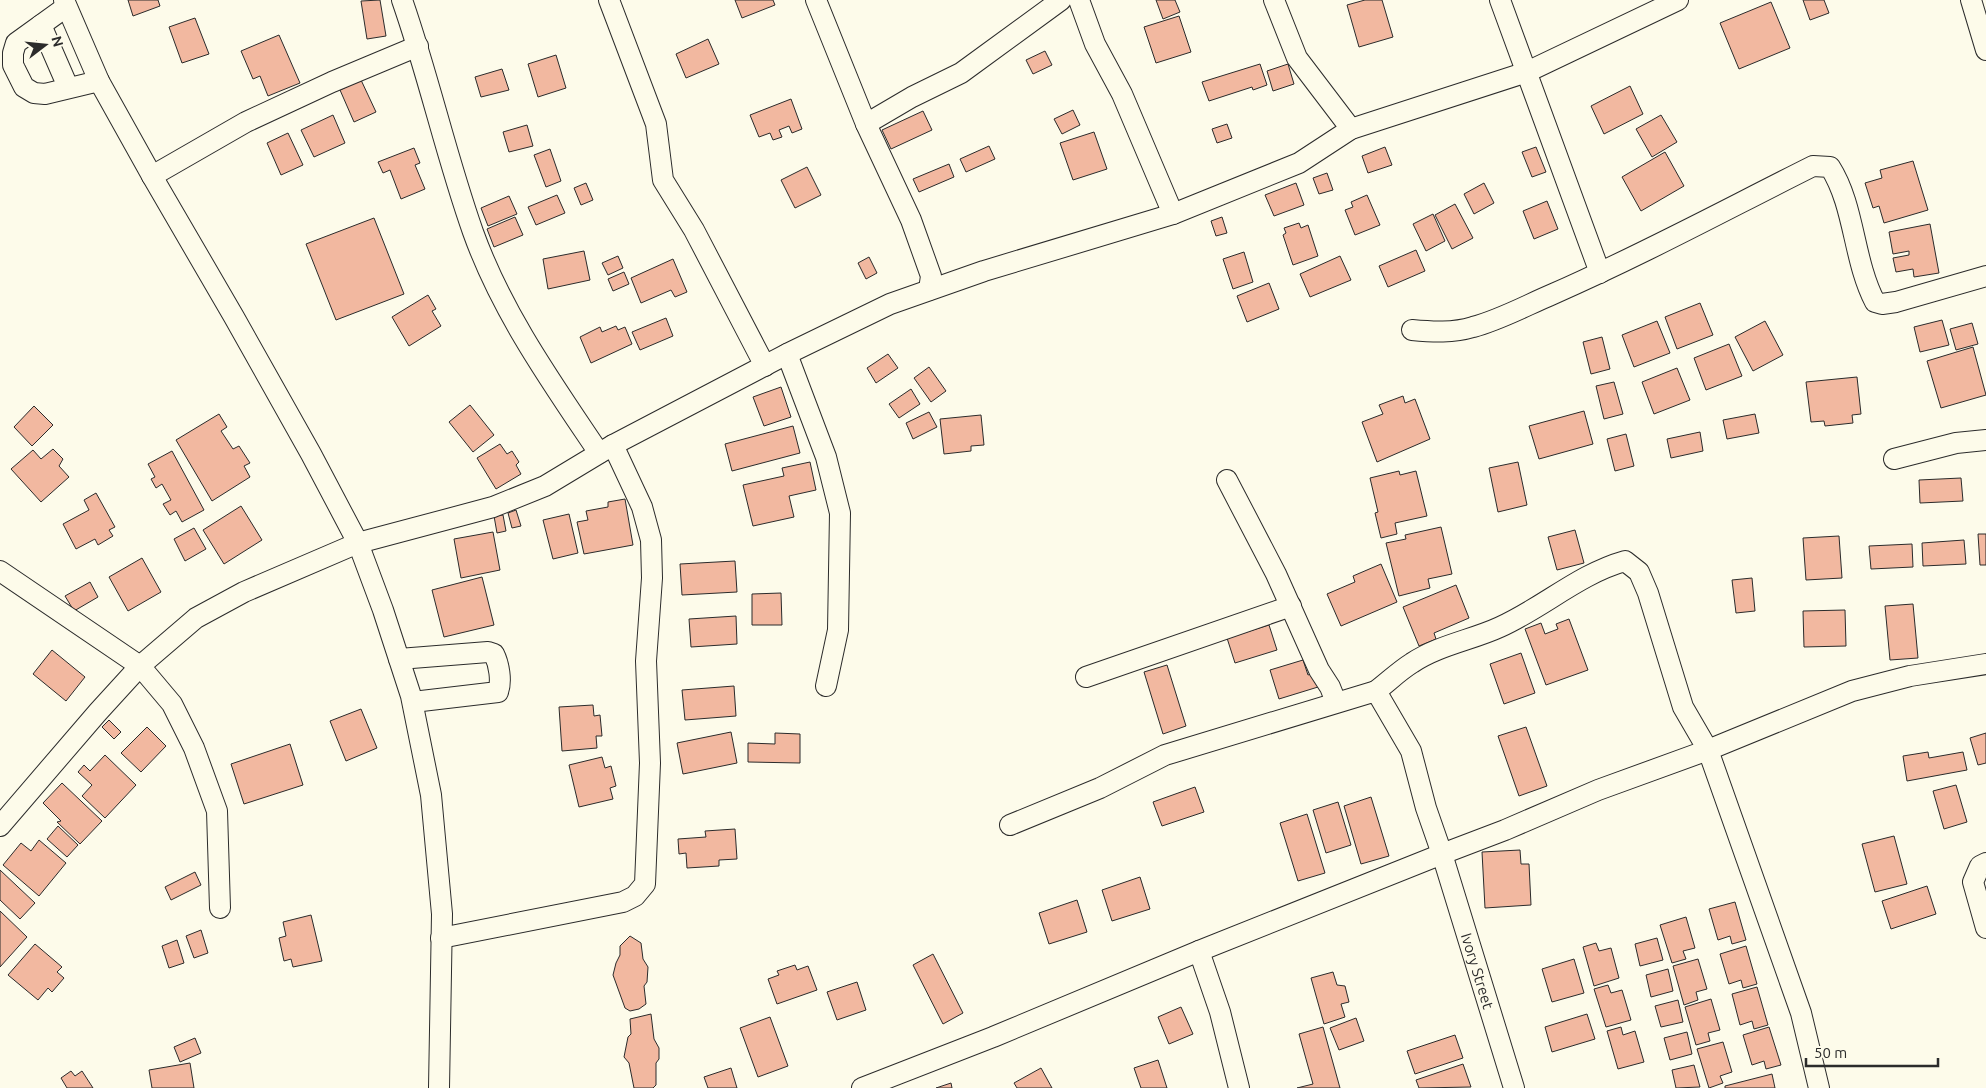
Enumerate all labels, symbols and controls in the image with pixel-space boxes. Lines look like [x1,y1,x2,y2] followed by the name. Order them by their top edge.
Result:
[20,20,70,70] north arrow
[48,34,67,49] text: N
[1458,931,1498,1011] street label: Ivory Street
[1806,1036,1938,1068] scale bar
[1814,1044,1847,1061] text: 50 m

